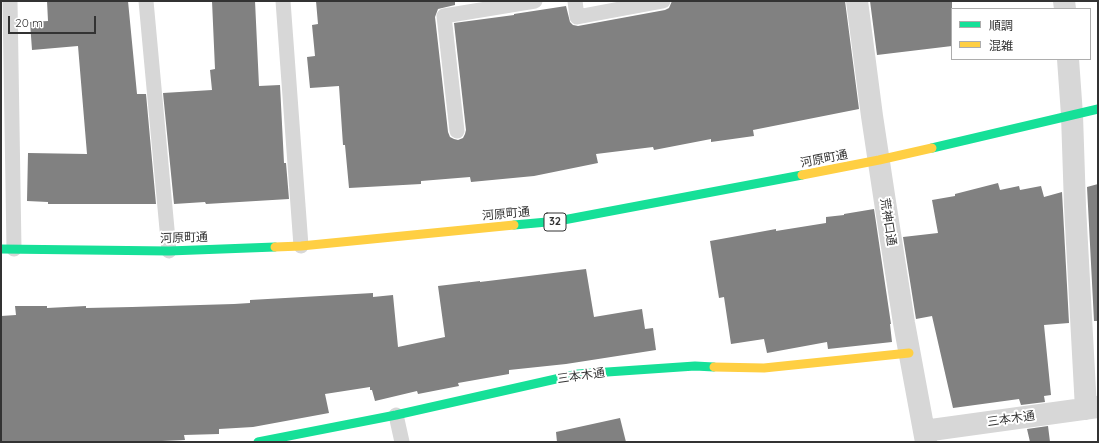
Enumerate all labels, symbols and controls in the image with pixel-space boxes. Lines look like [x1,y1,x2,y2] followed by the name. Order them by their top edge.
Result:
[10,8,98,34] scale bar
[951,8,1091,60] legend
[15,15,43,30] text: 20 m
[989,18,1013,33] text: 順調
[989,38,1013,53] text: 混雑
[799,147,849,171] street label: 河原町通
[877,197,899,247] street label: 荒神口通
[481,205,531,223] street label: 河原町通
[544,213,566,231] road number: 32
[160,230,208,246] street label: 河原町通
[556,366,606,386] street label: 三本木通
[986,409,1036,429] street label: 三本木通

